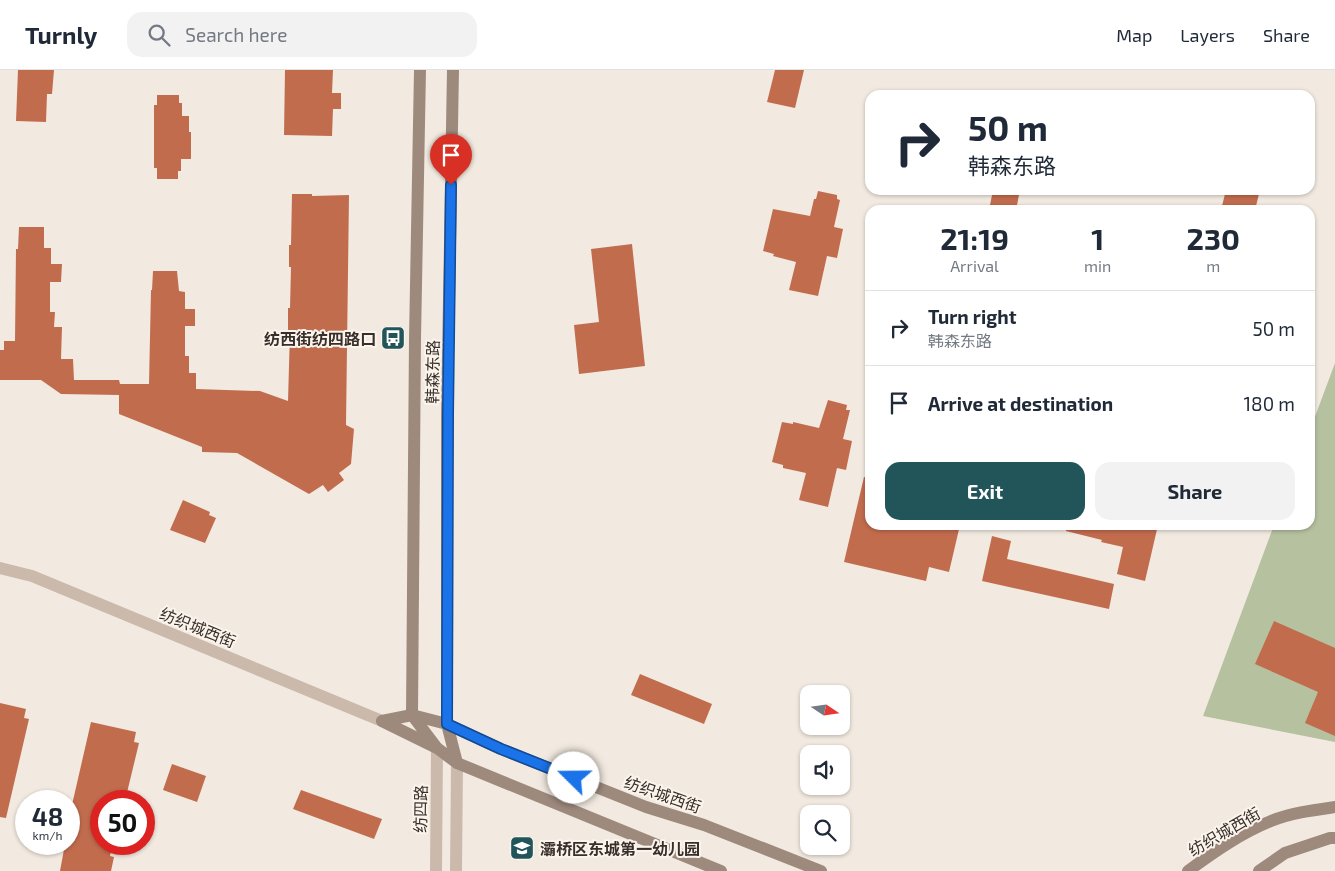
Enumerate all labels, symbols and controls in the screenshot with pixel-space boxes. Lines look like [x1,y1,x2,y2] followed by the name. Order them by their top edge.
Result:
[127,12,477,57] search box
[25,20,97,49] text: Turnly
[145,21,173,49] icon: search
[185,23,287,46] text: Search here
[1116,24,1152,46] text: Map
[1180,24,1235,46] text: Layers
[1263,24,1310,46] text: Share
[968,106,1048,148] text: 50 m
[885,110,950,175] icon: right
[430,134,472,185] pin
[437,141,465,169] icon: arrive
[968,152,1056,178] text: 韩森东路
[940,220,1009,256] text: 21:19
[1091,220,1104,256] text: 1
[1186,220,1240,256] text: 230
[950,256,999,275] text: Arrival
[1084,256,1111,275] text: min
[1206,256,1220,275] text: m
[928,305,1016,328] text: Turn right
[885,314,913,342] icon: right
[1252,317,1295,340] text: 50 m
[380,325,406,351] bus stop icon: 纺西街纺四路口
[264,329,376,348] place label: 纺西街纺四路口
[928,331,992,350] text: 韩森东路
[422,340,442,404] street label: 韩森东路
[885,389,913,417] icon: arrive
[928,392,1113,415] text: Arrive at destination
[1244,392,1295,415] text: 180 m
[885,462,1085,520] button: Exit
[1095,462,1295,520] button: Share
[157,603,239,651] street label: 纺织城西街
[800,685,850,735] north arrow
[800,685,850,855] map controls
[800,745,850,795] button: sound
[547,751,599,803] position arrow
[622,772,704,816] street label: 纺织城西街
[410,785,430,833] street label: 纺四路
[90,790,155,855] speed limit sign: 50
[32,801,63,831] text: 48
[1185,803,1263,859] street label: 纺织城西街
[800,805,850,855] button: search
[33,828,62,842] text: km/h
[509,835,535,861] school or university icon: 灞桥区东城第一幼儿园
[540,839,700,858] place label: 灞桥区东城第一幼儿园

